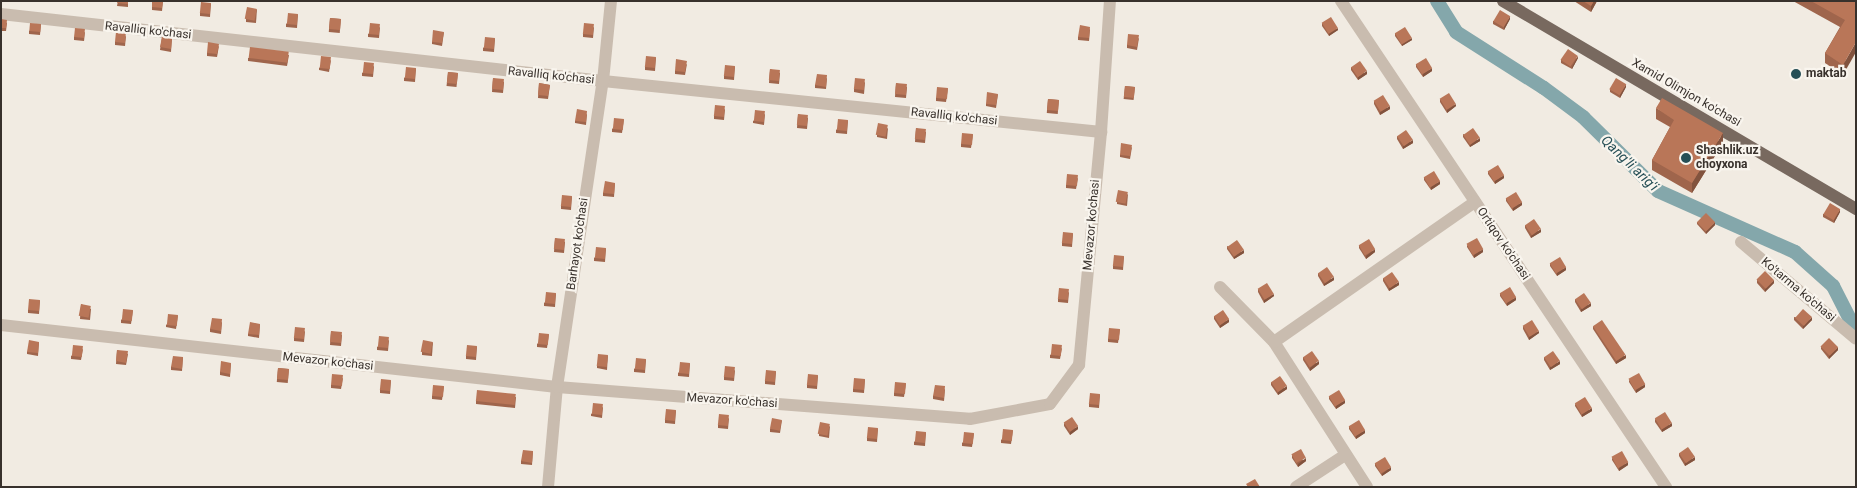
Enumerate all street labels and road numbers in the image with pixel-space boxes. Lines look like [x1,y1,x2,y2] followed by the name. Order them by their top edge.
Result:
[104,19,192,43] street label: Ravalliq ko'chasi
[1629,56,1743,130] street label: Xamid Olimjon ko'chasi
[507,64,595,88] street label: Ravalliq ko'chasi
[910,105,998,129] street label: Ravalliq ko'chasi
[1081,179,1103,271] street label: Mevazor ko'chasi
[564,197,592,291] street label: Barhayot ko'chasi
[1473,205,1533,283] street label: Ortiqov ko'chasi
[1758,255,1838,325] street label: Ko'tarma ko'chasi
[282,350,374,374] street label: Mevazor ko'chasi
[686,391,778,411] street label: Mevazor ko'chasi

